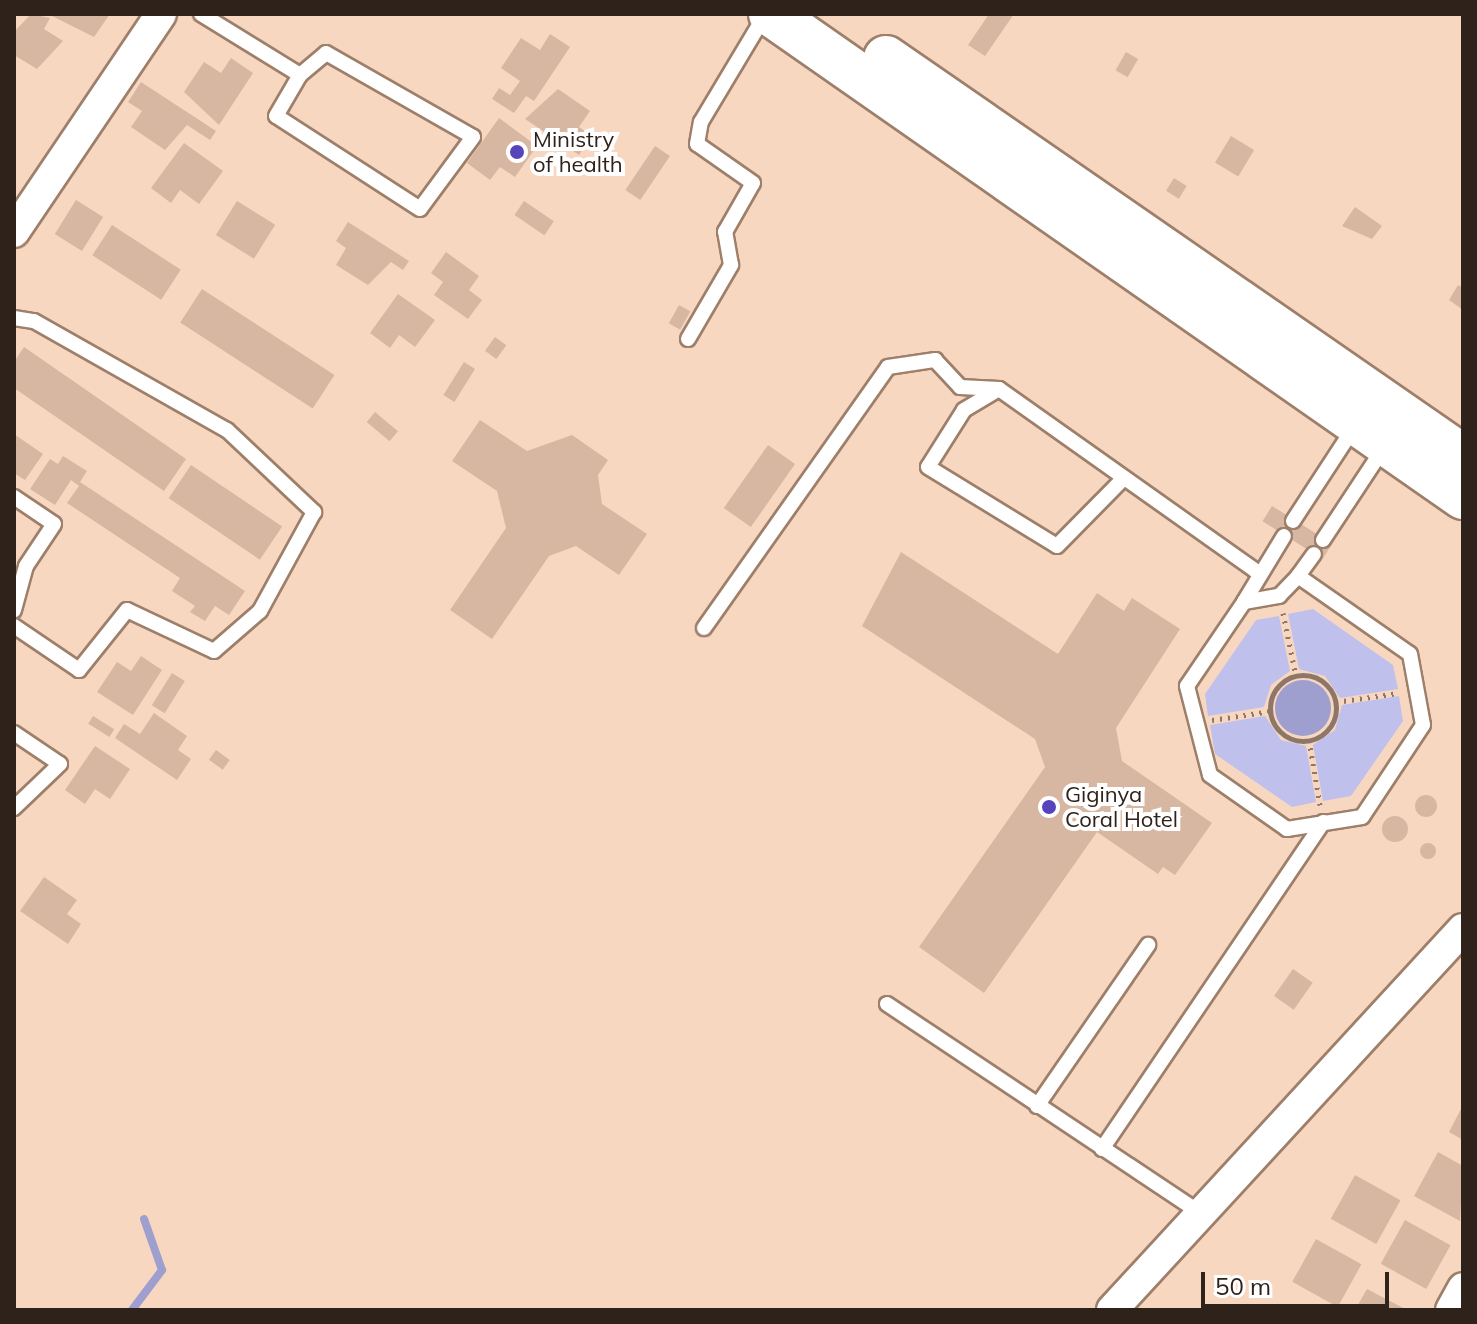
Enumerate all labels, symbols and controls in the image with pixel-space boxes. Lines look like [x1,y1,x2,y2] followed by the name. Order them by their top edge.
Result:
[533,126,623,178] place label: Ministry of health
[508,143,526,161] marker: Ministry of health
[1065,781,1178,832] place label: Giginya Coral Hotel
[1040,798,1058,816] marker: Giginya Coral Hotel
[1205,1256,1393,1306] scale bar
[1215,1271,1271,1301] text: 50 m

